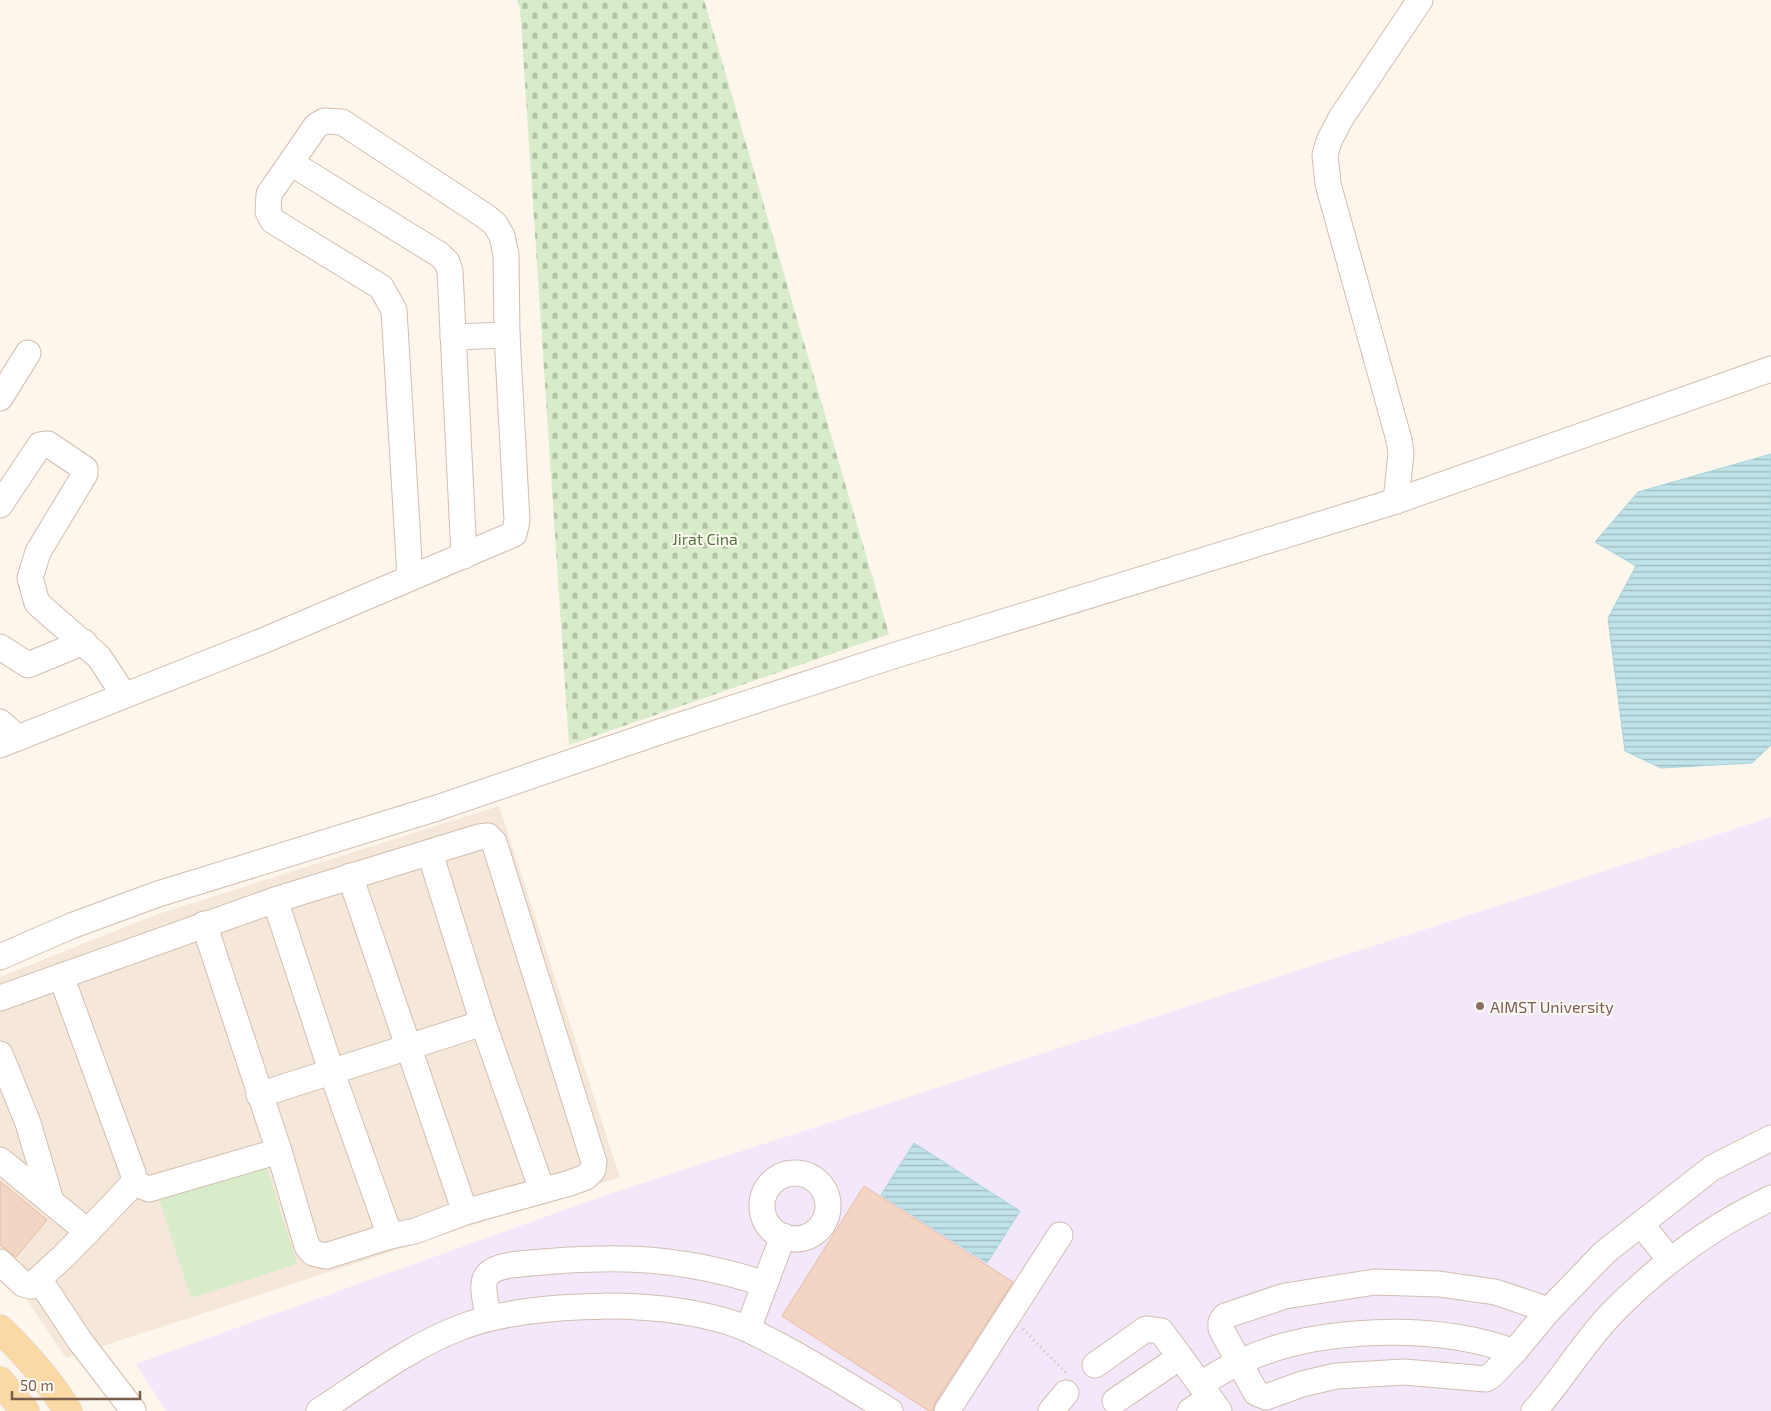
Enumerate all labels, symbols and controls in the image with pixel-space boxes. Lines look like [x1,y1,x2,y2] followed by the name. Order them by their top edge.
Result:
[672,529,738,548] park label: Jirat Cina
[1490,997,1614,1016] place label: AIMST University
[1474,1000,1486,1012] marker: AIMST University
[12,1368,140,1400] scale bar
[20,1376,54,1394] text: 50 m

